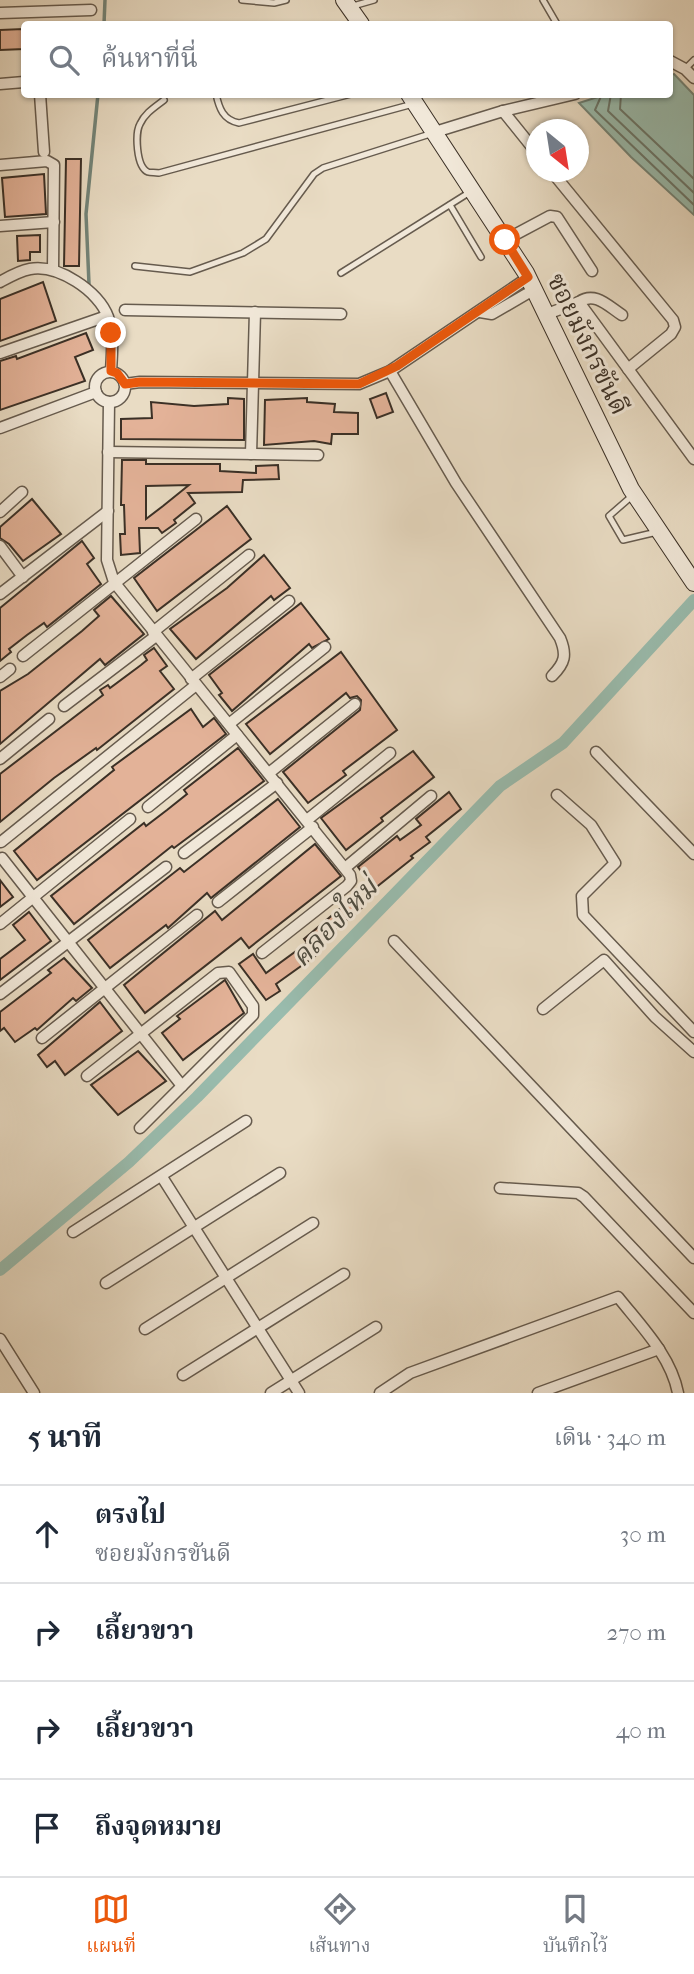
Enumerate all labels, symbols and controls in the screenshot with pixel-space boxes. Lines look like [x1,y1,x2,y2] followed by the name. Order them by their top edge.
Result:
[21,21,673,98] search box
[45,41,83,79] icon: search
[101,43,198,74] text: ค้นหาที่นี่
[526,119,589,182] north arrow
[489,224,520,255] route start
[540,268,636,420] street label: ซอยมังกรขันดี
[95,317,126,348] route end
[282,866,387,973] water label: คลองใหม่
[28,1420,102,1455] text: 5 นาที
[554,1424,666,1451] text: เดิน · 340 m
[95,1499,166,1530] text: ตรงไป
[28,1515,66,1553] icon: ahead
[620,1521,666,1548] text: 30 m
[95,1540,231,1567] text: ซอยมังกรขันดี
[28,1613,66,1651] icon: right
[95,1615,194,1646] text: เลี้ยวขวา
[606,1619,666,1646] text: 270 m
[28,1711,66,1749] icon: right
[95,1713,194,1744] text: เลี้ยวขวา
[616,1717,666,1744] text: 40 m
[28,1809,66,1847] icon: arrive
[95,1811,222,1842] text: ถึงจุดหมาย
[86,1890,136,1962] tab: แผนที่
[309,1890,370,1962] tab: เส้นทาง
[543,1890,608,1962] tab: บันทึกไว้

